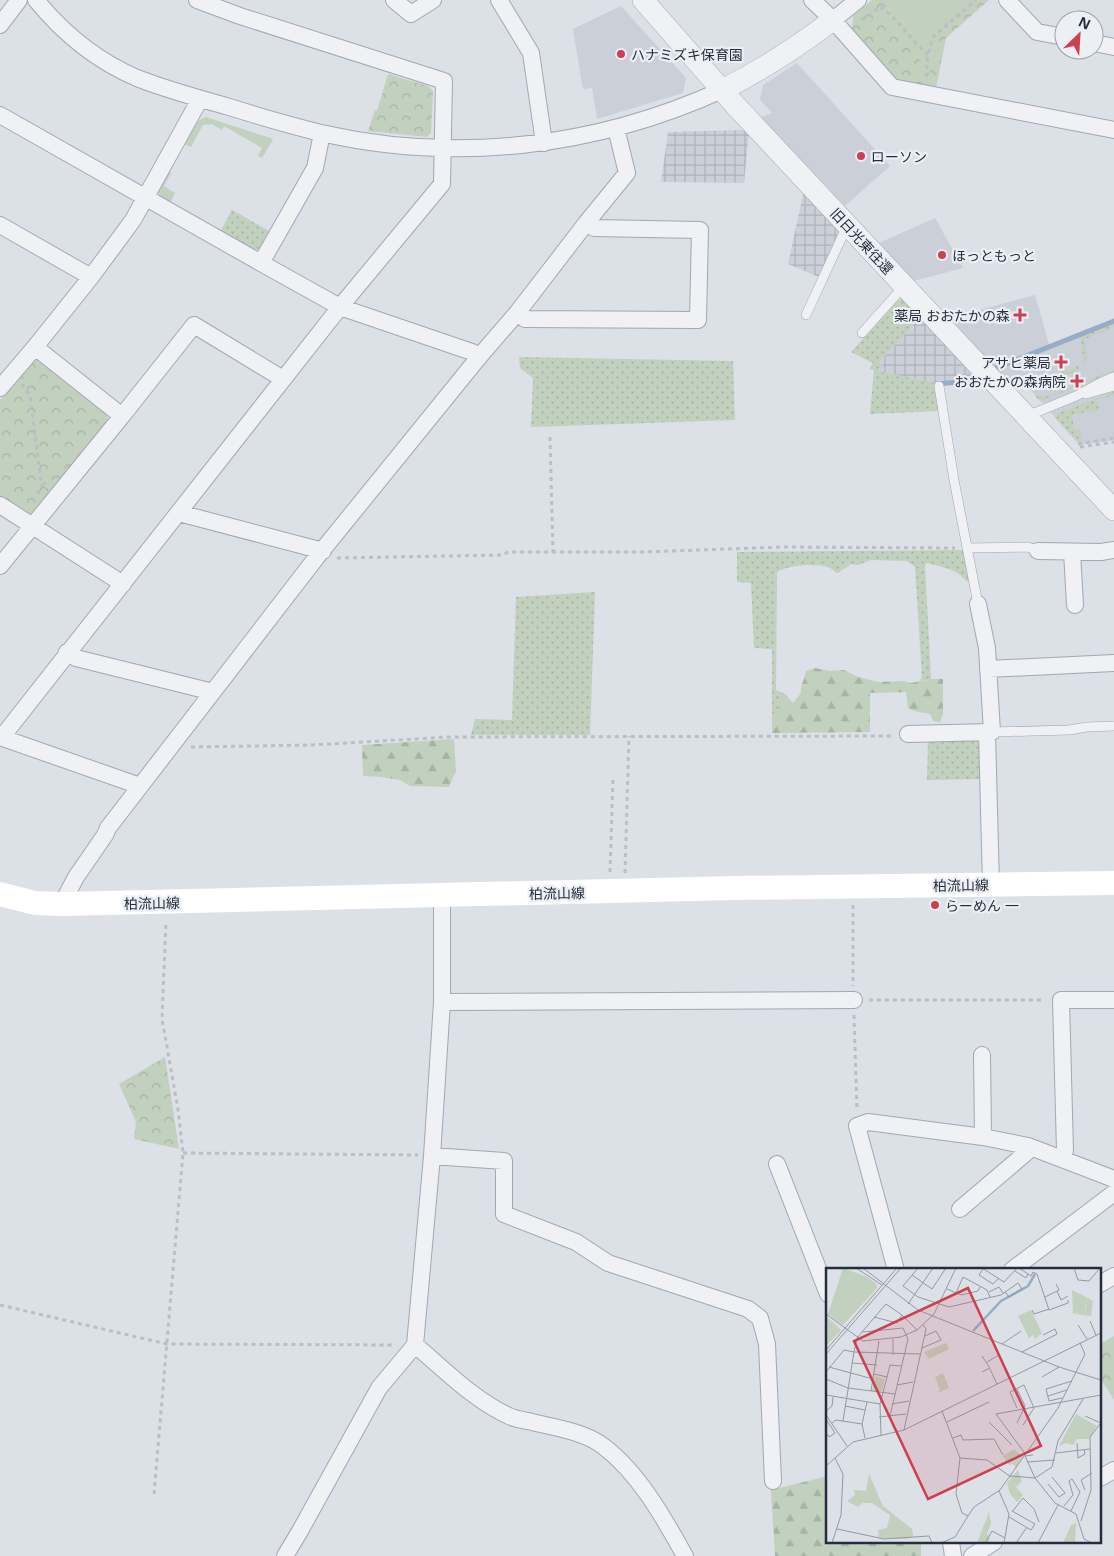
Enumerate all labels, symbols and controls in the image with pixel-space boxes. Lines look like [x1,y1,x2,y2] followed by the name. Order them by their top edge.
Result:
[1054,10,1104,60] north arrow
[1076,12,1094,34] text: N
[631,45,743,64] place label: ハナミズキ保育園
[615,48,627,60] marker: ハナミズキ保育園
[871,147,927,166] place label: ローソン
[855,150,867,162] marker: ローソン
[826,204,898,278] street label: 旧日光東往還
[952,246,1036,265] place label: ほっともっと
[936,249,948,261] marker: ほっともっと
[894,306,1010,325] place label: 薬局 おおたかの森
[1014,309,1026,321] marker: 薬局 おおたかの森
[981,353,1051,372] place label: アサヒ薬局
[1055,356,1067,368] marker: アサヒ薬局
[954,372,1066,391] place label: おおたかの森病院
[1070,374,1084,388] marker: おおたかの森病院
[933,875,989,895] street label: 柏流山線
[529,883,585,903] street label: 柏流山線
[124,893,180,913] street label: 柏流山線
[945,896,1019,915] place label: らーめん 一
[929,899,941,911] marker: らーめん 一
[826,1268,1102,1544] inset map

